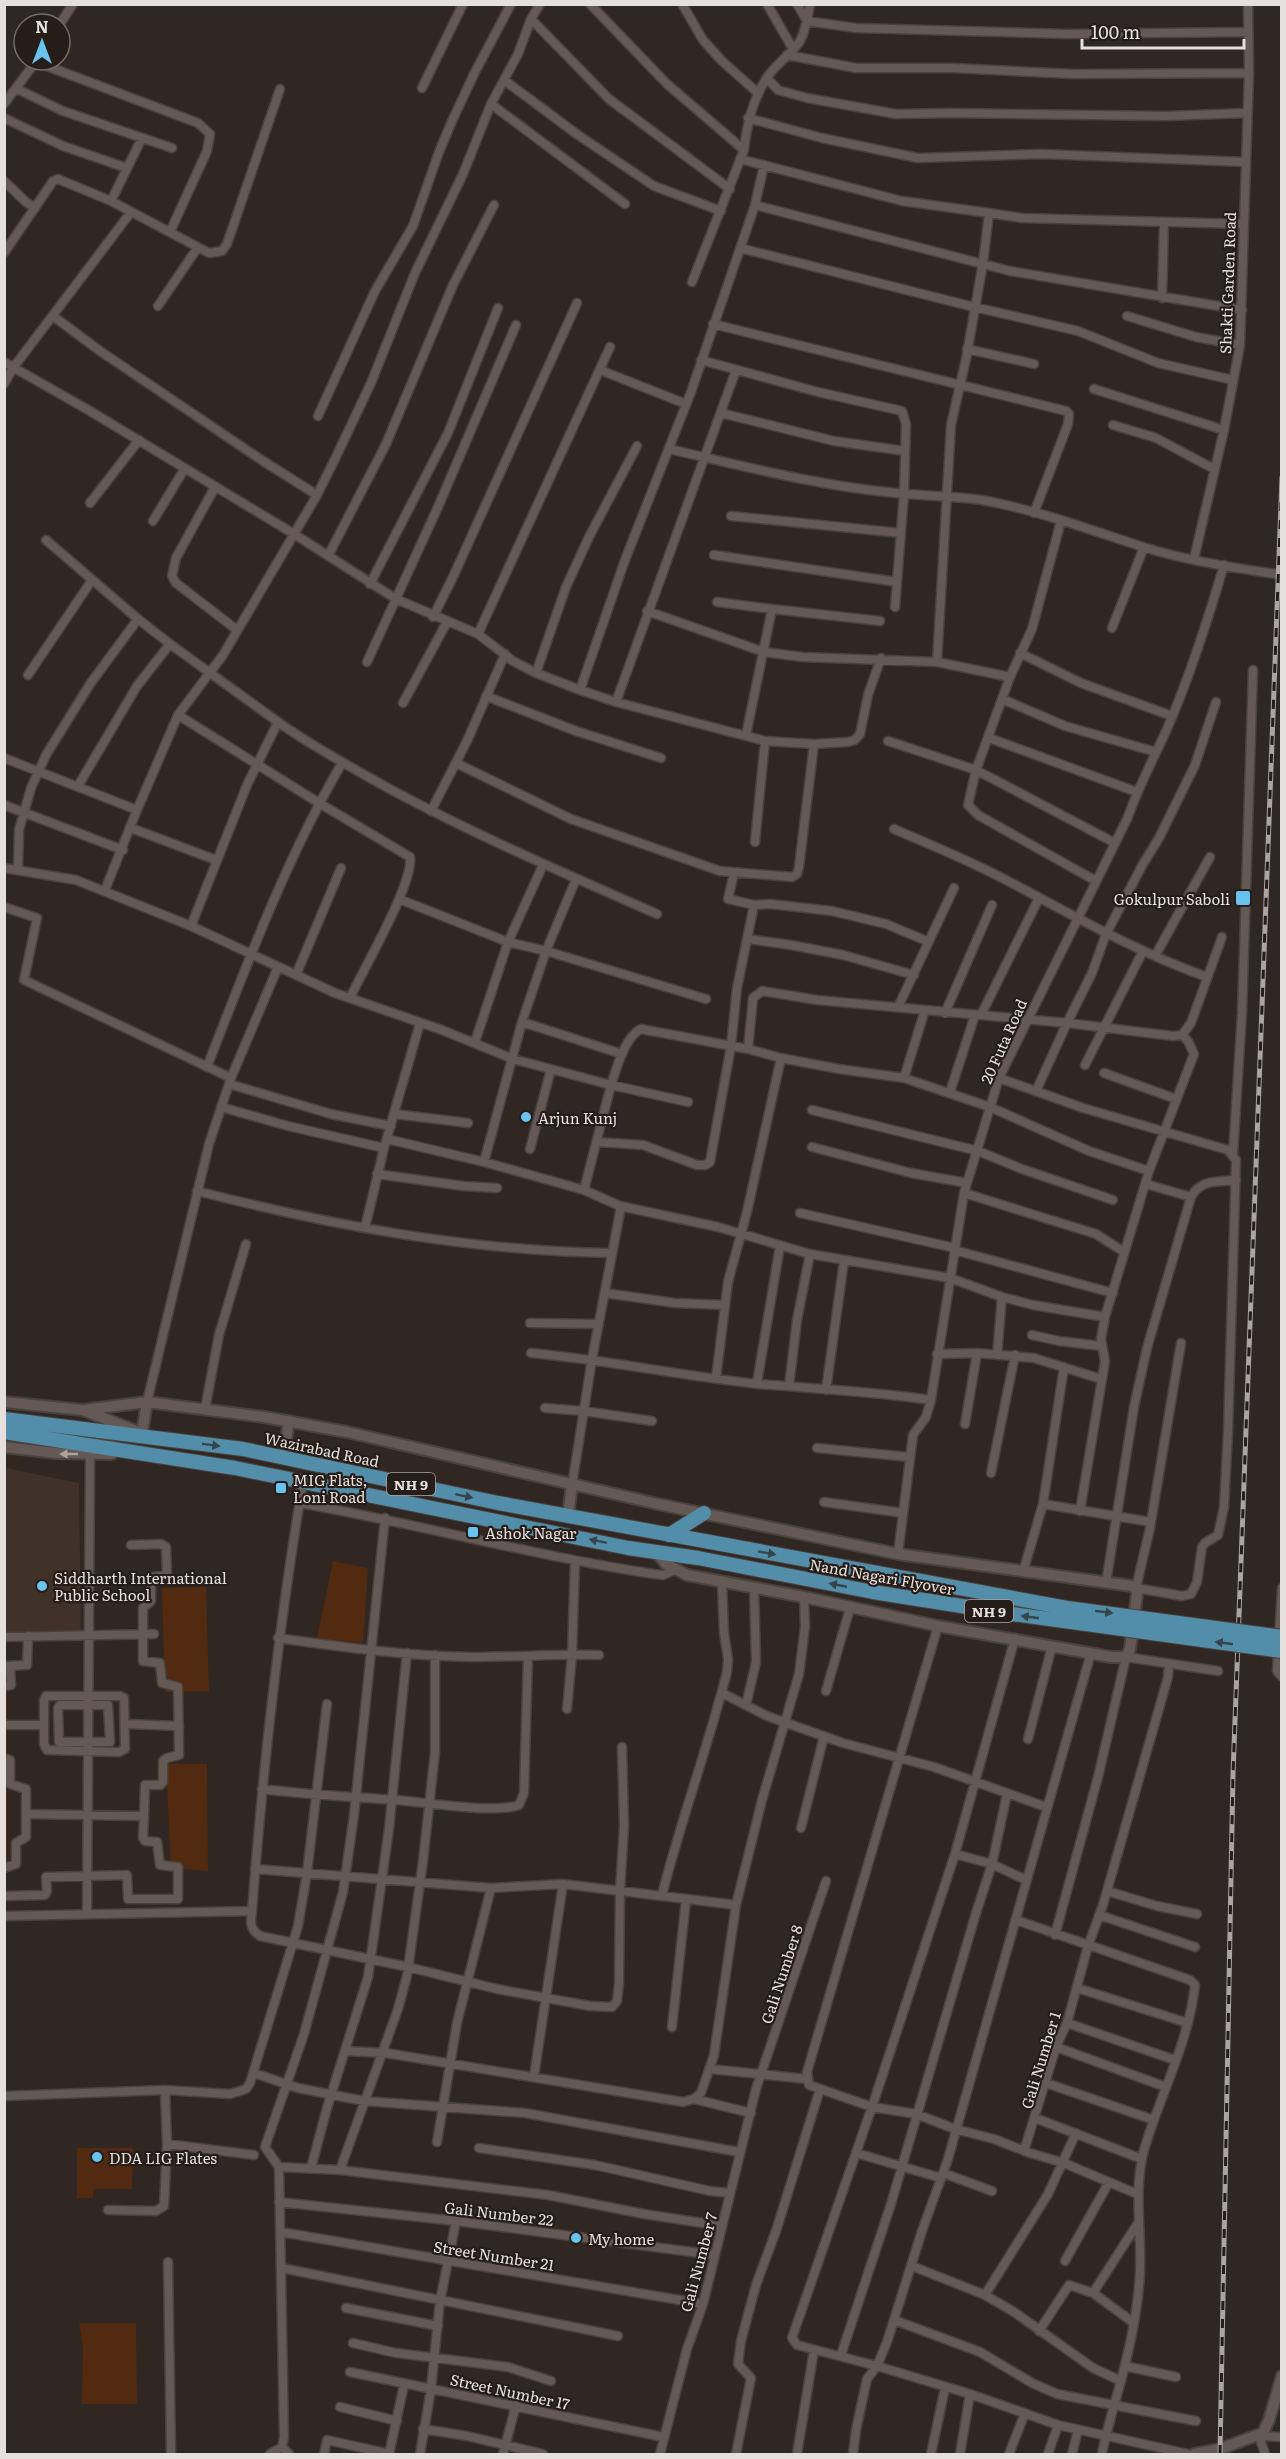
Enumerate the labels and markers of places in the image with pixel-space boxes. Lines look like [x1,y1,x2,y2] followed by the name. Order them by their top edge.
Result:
[1114,887,1230,910] place label: Gokulpur Saboli
[1234,889,1252,907] marker: Gokulpur Saboli
[538,1106,617,1129] place label: Arjun Kunj
[519,1110,533,1124] marker: Arjun Kunj
[293,1468,367,1508] place label: MIG Flats, Loni Road
[274,1481,288,1495] marker: MIG Flats, Loni Road
[485,1521,576,1544] place label: Ashok Nagar
[466,1525,480,1539] marker: Ashok Nagar
[54,1566,227,1606] place label: Siddharth International Public School
[35,1579,49,1593] marker: Siddharth International Public School
[109,2146,217,2169] place label: DDA LIG Flates
[90,2150,104,2164] marker: DDA LIG Flates
[588,2227,654,2250] place label: My home
[569,2231,583,2245] marker: My home

